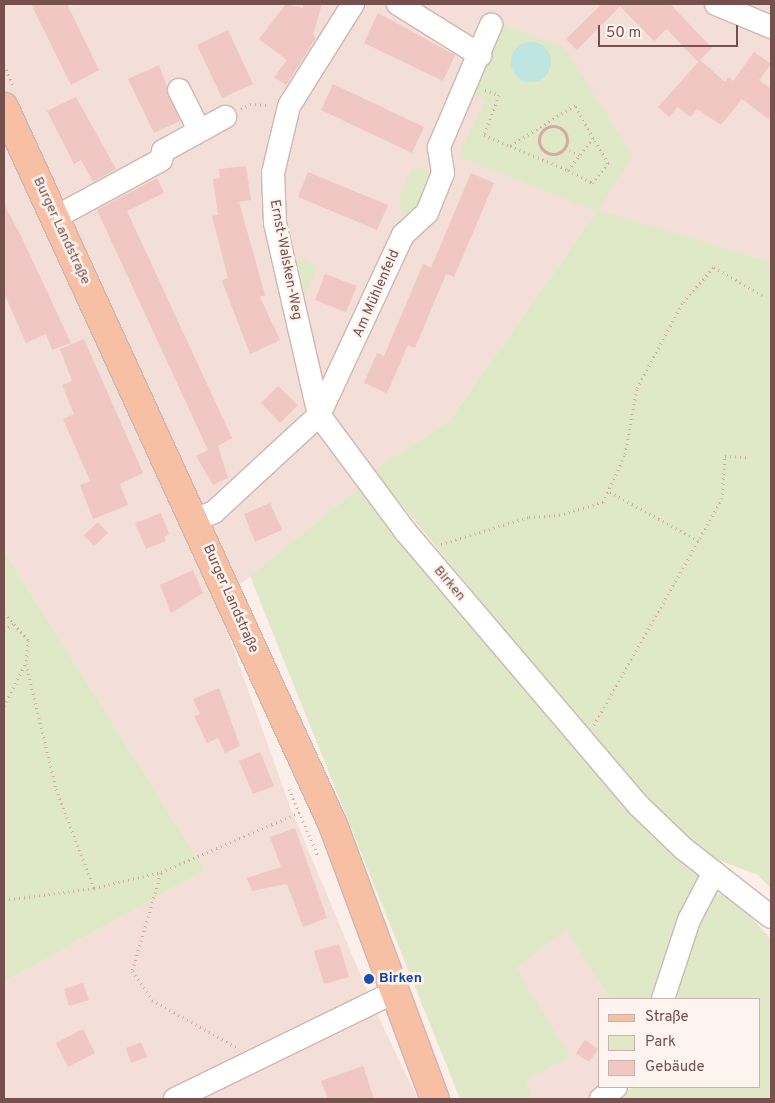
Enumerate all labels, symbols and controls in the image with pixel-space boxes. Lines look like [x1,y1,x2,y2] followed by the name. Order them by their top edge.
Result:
[600,15,740,47] scale bar
[606,24,641,43] text: 50 m
[29,175,93,287] street label: Burger Landstraße
[265,198,305,322] street label: Ernst-Walsken-Weg
[350,248,404,340] street label: Am Mühlenfeld
[199,542,261,656] street label: Burger Landstraße
[429,563,469,605] street label: Birken
[379,971,422,987] place label: Birken
[363,973,375,985] marker: Birken
[598,998,760,1088] legend
[645,1008,689,1027] text: Straße
[645,1033,676,1052] text: Park
[645,1058,705,1077] text: Gebäude

